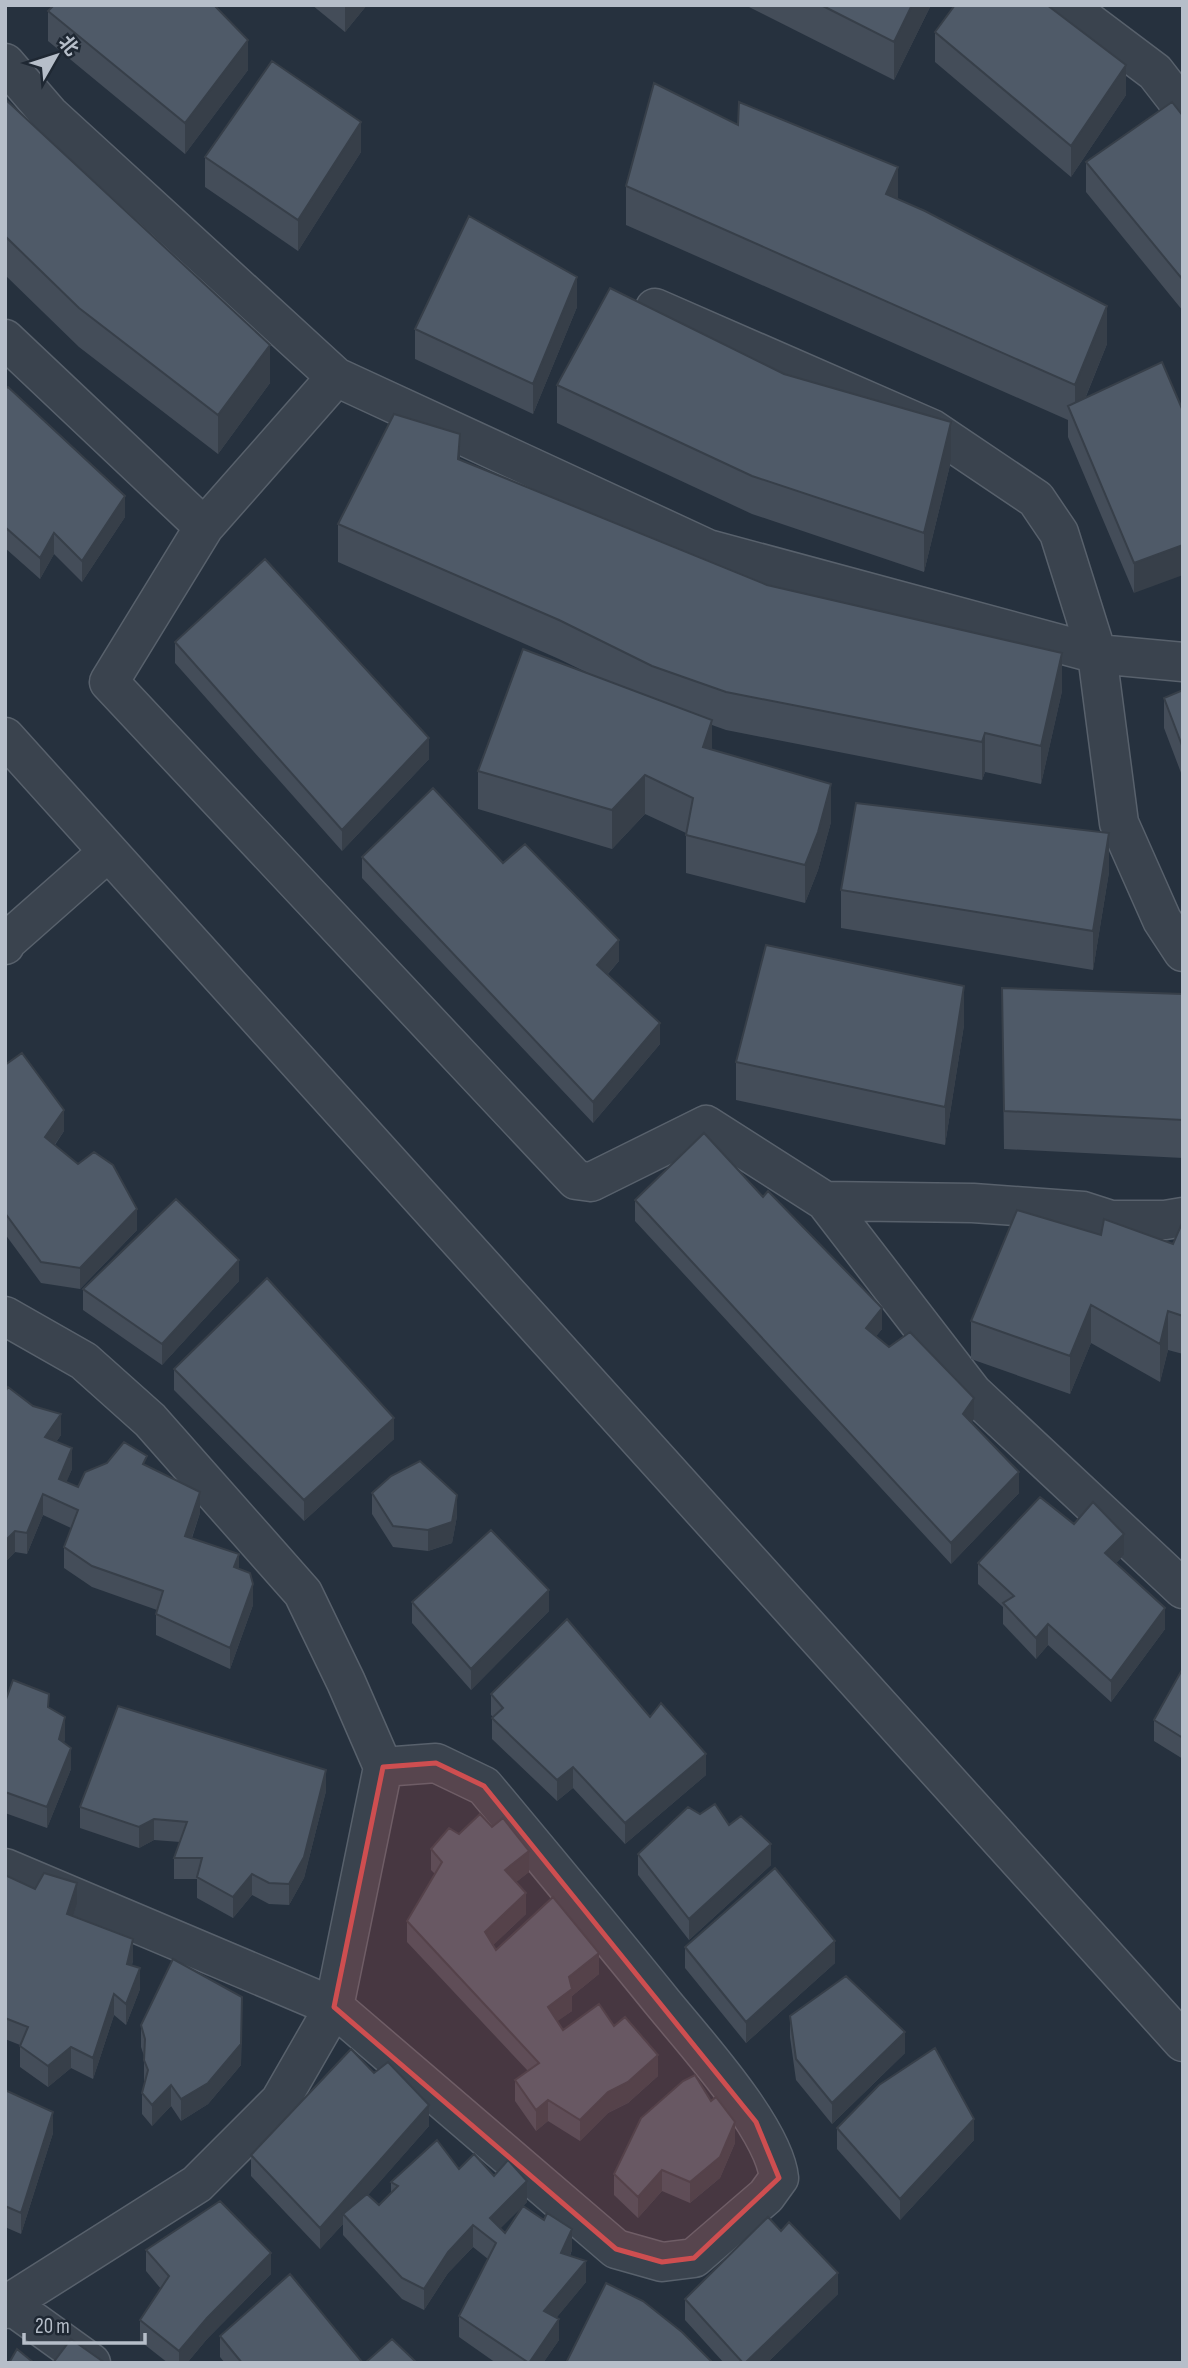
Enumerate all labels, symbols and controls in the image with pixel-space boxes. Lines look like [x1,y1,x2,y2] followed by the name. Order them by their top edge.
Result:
[21,21,91,91] north arrow
[53,32,83,61] text: 北
[24,2302,145,2346] scale bar
[35,2314,70,2339] text: 20 m

